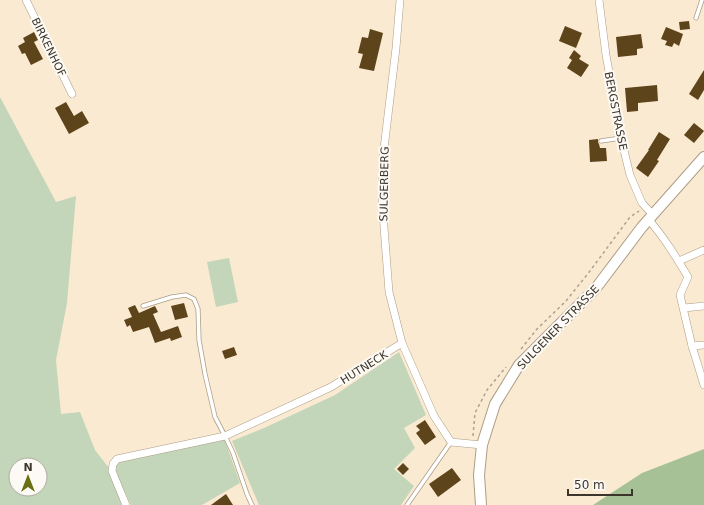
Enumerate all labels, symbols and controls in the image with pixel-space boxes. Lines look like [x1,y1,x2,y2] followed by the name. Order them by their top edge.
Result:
[29,16,68,79] street label: BIRKENHOF
[601,71,630,152] street label: BERGSTRASSE
[377,146,392,222] street label: SULGERBERG
[515,282,602,372] street label: SULGENER STRASSE
[338,347,391,387] street label: HUTNECK
[8,457,48,497] north arrow
[23,461,33,474] text: N
[568,471,632,497] scale bar
[574,478,605,492] text: 50 m

